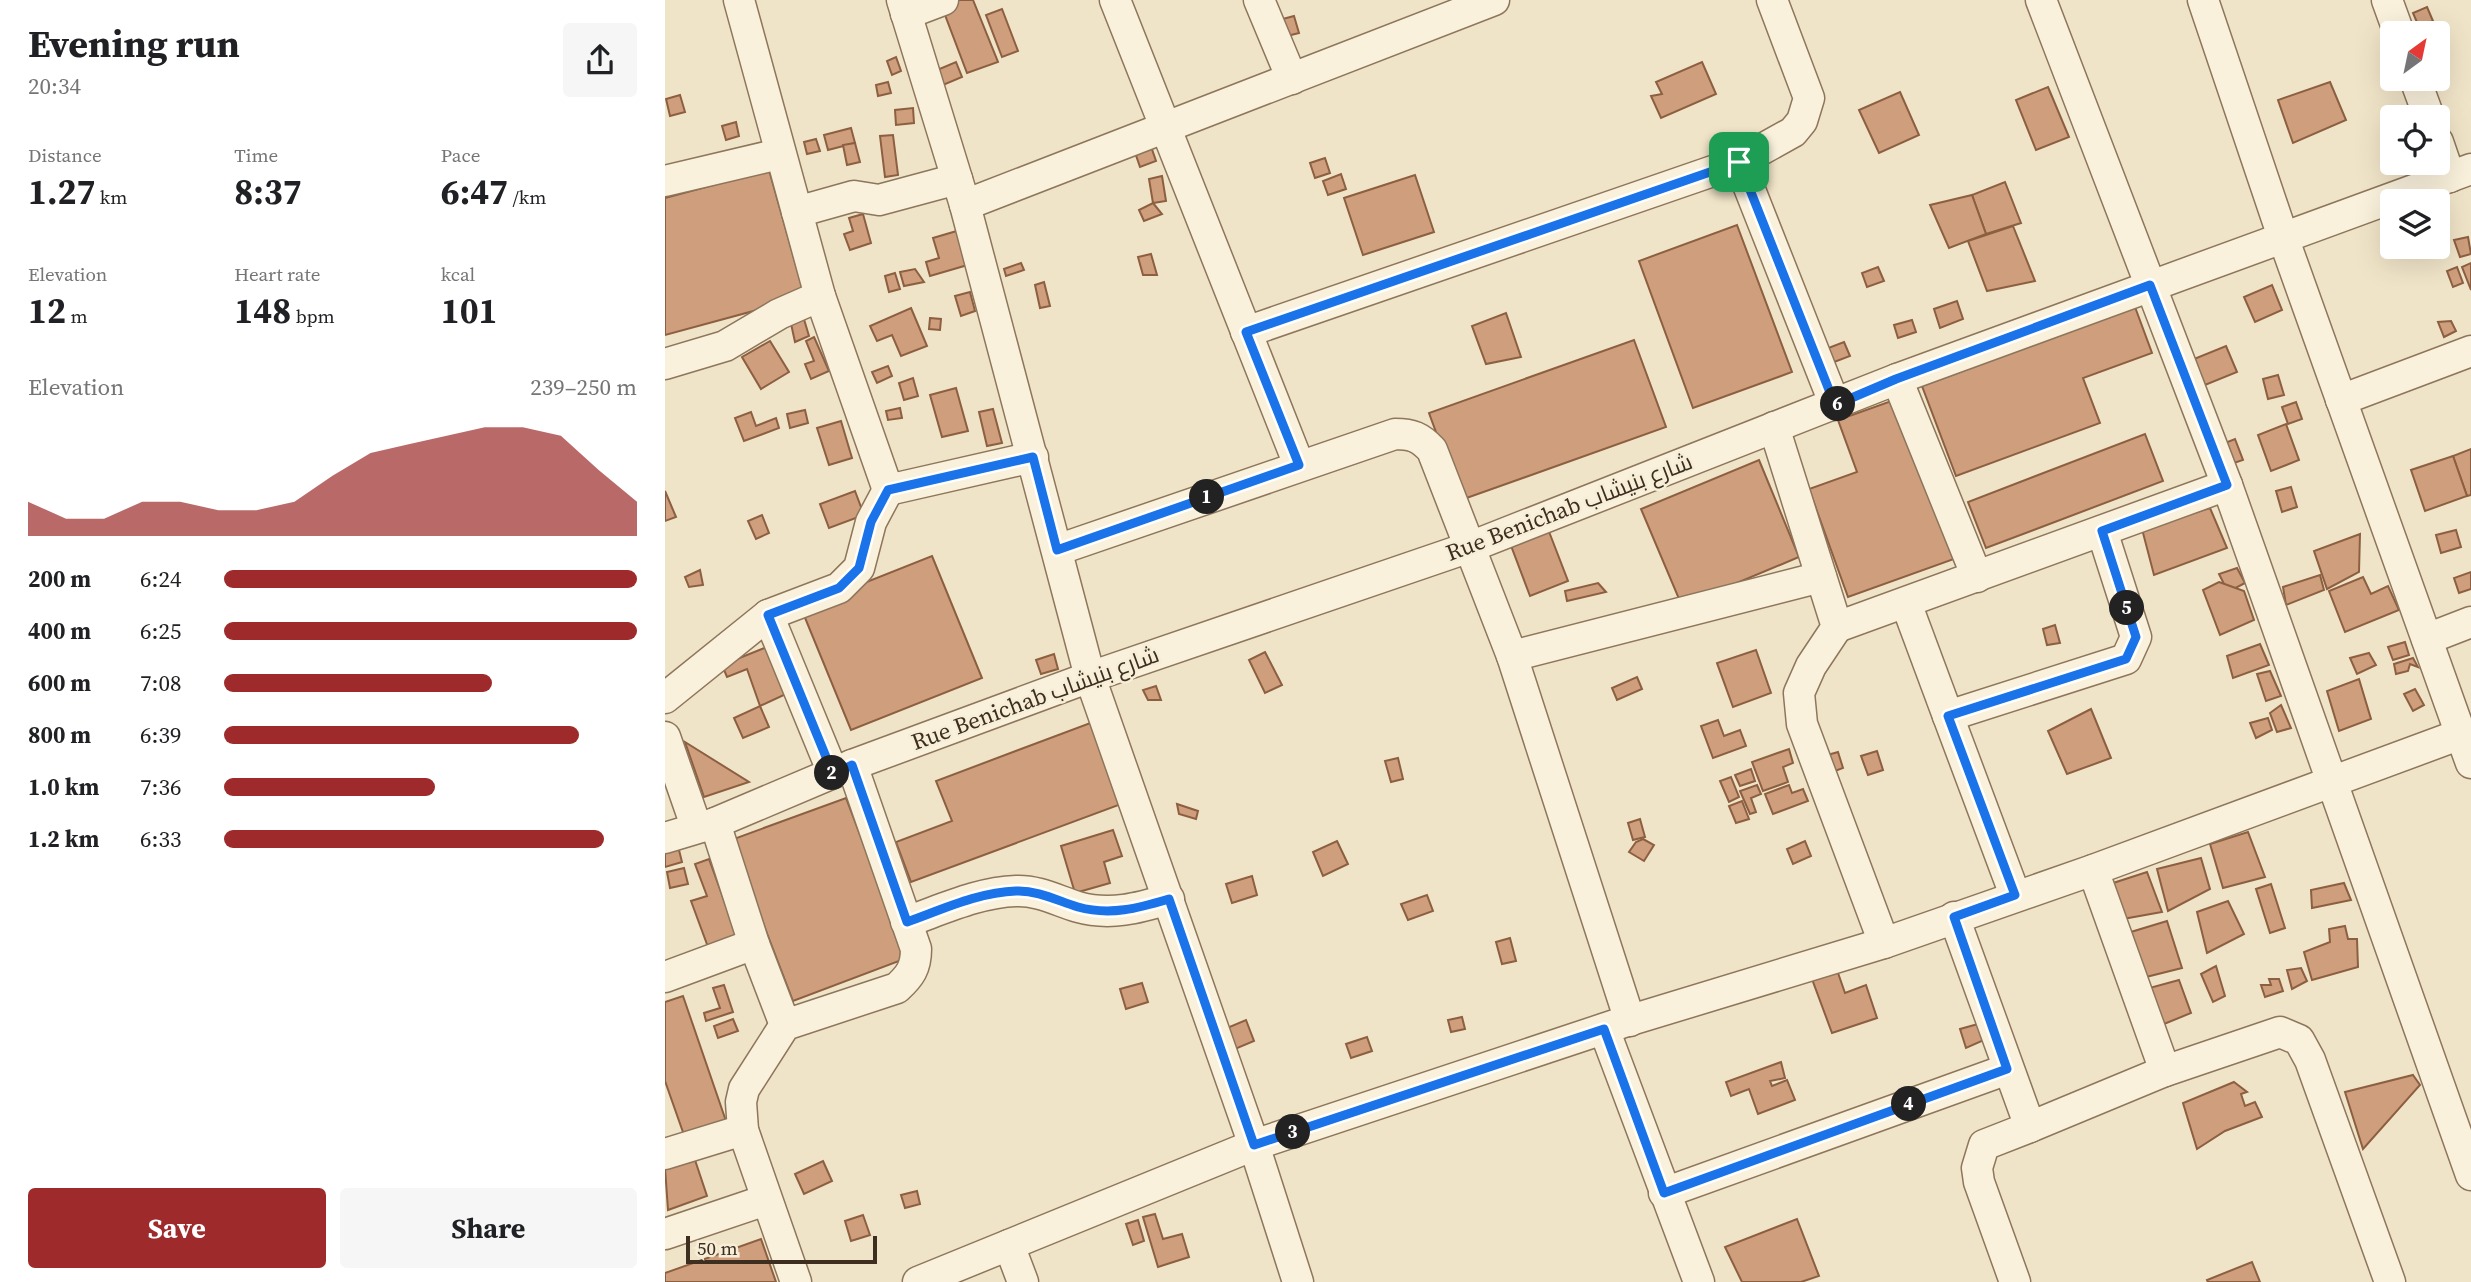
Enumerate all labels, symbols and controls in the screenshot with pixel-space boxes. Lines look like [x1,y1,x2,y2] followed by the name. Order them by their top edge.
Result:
[28,18,240,70] text: Evening run
[2380,21,2450,91] north arrow
[2380,21,2450,259] map controls
[563,23,637,97] button: share
[28,70,81,102] text: 20:34
[2380,105,2450,175] button: locate
[1709,132,1769,192] pin
[28,142,102,168] text: Distance
[234,142,278,168] text: Time
[441,142,480,168] text: Pace
[1720,143,1758,181] icon: arrive
[28,168,95,216] text: 1.27
[234,168,302,216] text: 8:37
[441,168,508,216] text: 6:47
[95,184,127,210] text: km
[508,184,546,210] text: /km
[2380,189,2450,259] button: layers
[28,261,107,287] text: Elevation
[234,261,320,287] text: Heart rate
[441,261,475,287] text: kcal
[28,287,66,335] text: 12
[234,287,291,335] text: 148
[441,287,498,335] text: 101
[66,303,88,329] text: m
[291,303,335,329] text: bpm
[28,371,124,403] text: Elevation
[530,371,637,403] text: 239–250 m
[1821,386,1855,422] pin: 6
[1832,390,1843,416] text: 6
[1441,445,1697,569] street label: Rue Benichab شارع بنيشاب
[1189,480,1225,514] pin: 1
[1201,483,1212,509] text: 1
[28,563,91,595] text: 200 m
[140,563,181,595] text: 6:24
[2109,590,2145,626] pin: 5
[2121,594,2132,620] text: 5
[28,615,91,647] text: 400 m
[140,615,181,647] text: 6:25
[907,638,1163,758] street label: Rue Benichab شارع بنيشاب
[28,667,91,699] text: 600 m
[140,667,181,699] text: 7:08
[28,719,91,751] text: 800 m
[140,719,181,751] text: 6:39
[815,756,849,790] pin: 2
[826,759,837,785] text: 2
[28,771,99,803] text: 1.0 km
[140,771,181,803] text: 7:36
[28,823,99,855] text: 1.2 km
[140,823,181,855] text: 6:33
[1891,1086,1927,1122] pin: 4
[1903,1090,1914,1116] text: 4
[1275,1114,1311,1150] pin: 3
[1287,1118,1298,1144] text: 3
[28,1188,326,1268] button: Save
[340,1188,637,1268] button: Share
[686,1233,877,1265] scale bar
[697,1235,738,1261] text: 50 m

